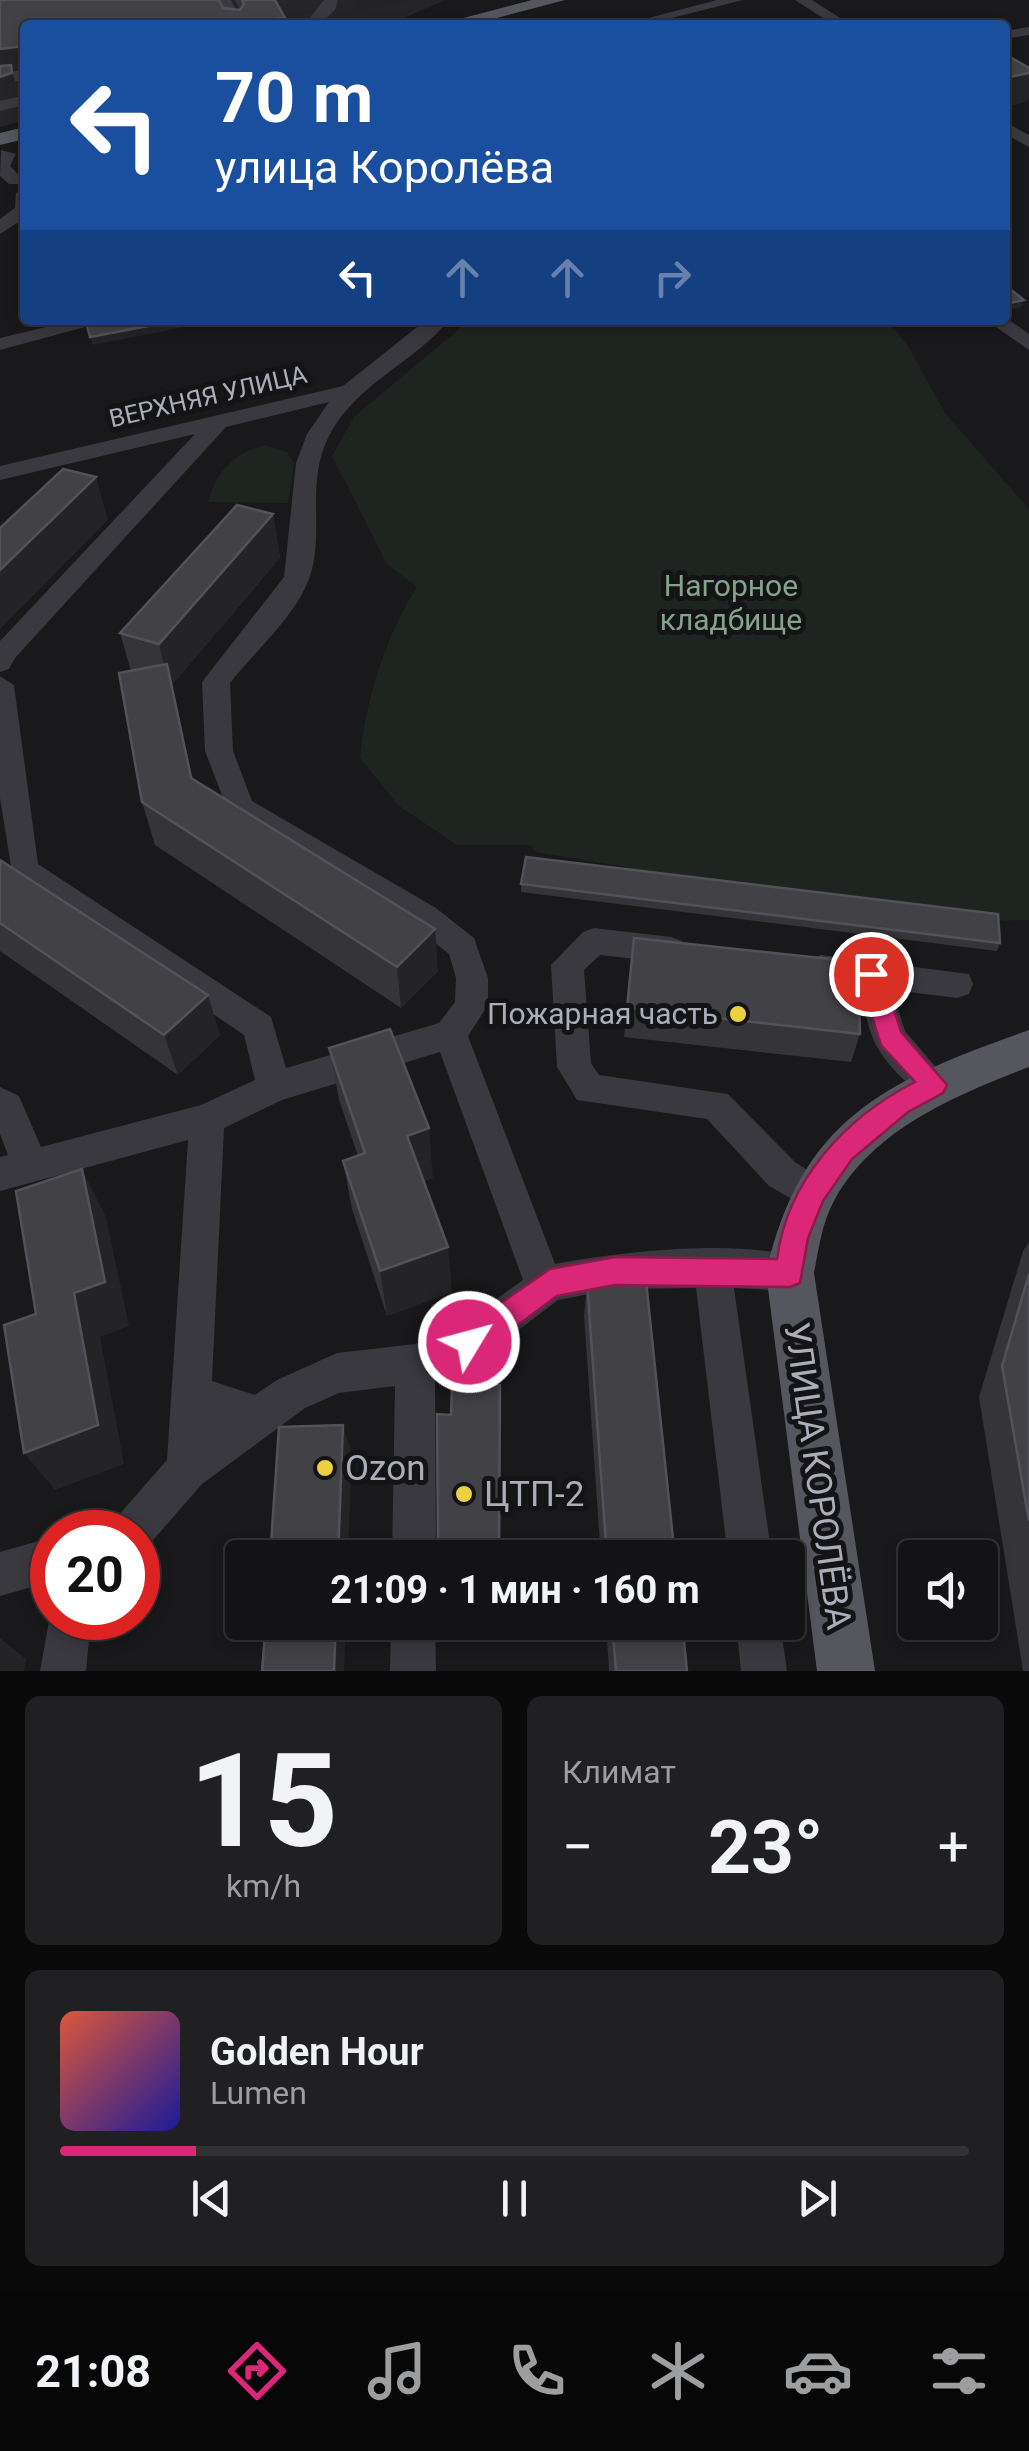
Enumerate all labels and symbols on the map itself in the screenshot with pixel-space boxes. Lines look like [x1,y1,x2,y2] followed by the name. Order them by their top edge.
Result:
[106,360,310,433] street label: ВЕРХНЯЯ УЛИЦА
[660,568,802,637] park label: Нагорное кладбище
[829,932,914,1017] pin
[487,996,718,1031] place label: Пожарная часть
[727,1003,749,1025] marker: Пожарная часть
[417,1290,521,1394] position arrow
[776,1320,859,1632] street label: УЛИЦА КОРОЛЁВА
[345,1448,425,1489] place label: Ozon
[314,1457,336,1479] marker: Ozon
[484,1474,584,1515] place label: ЦТП-2
[453,1483,475,1505] marker: ЦТП-2
[30,1510,160,1640] speed limit sign: 20

